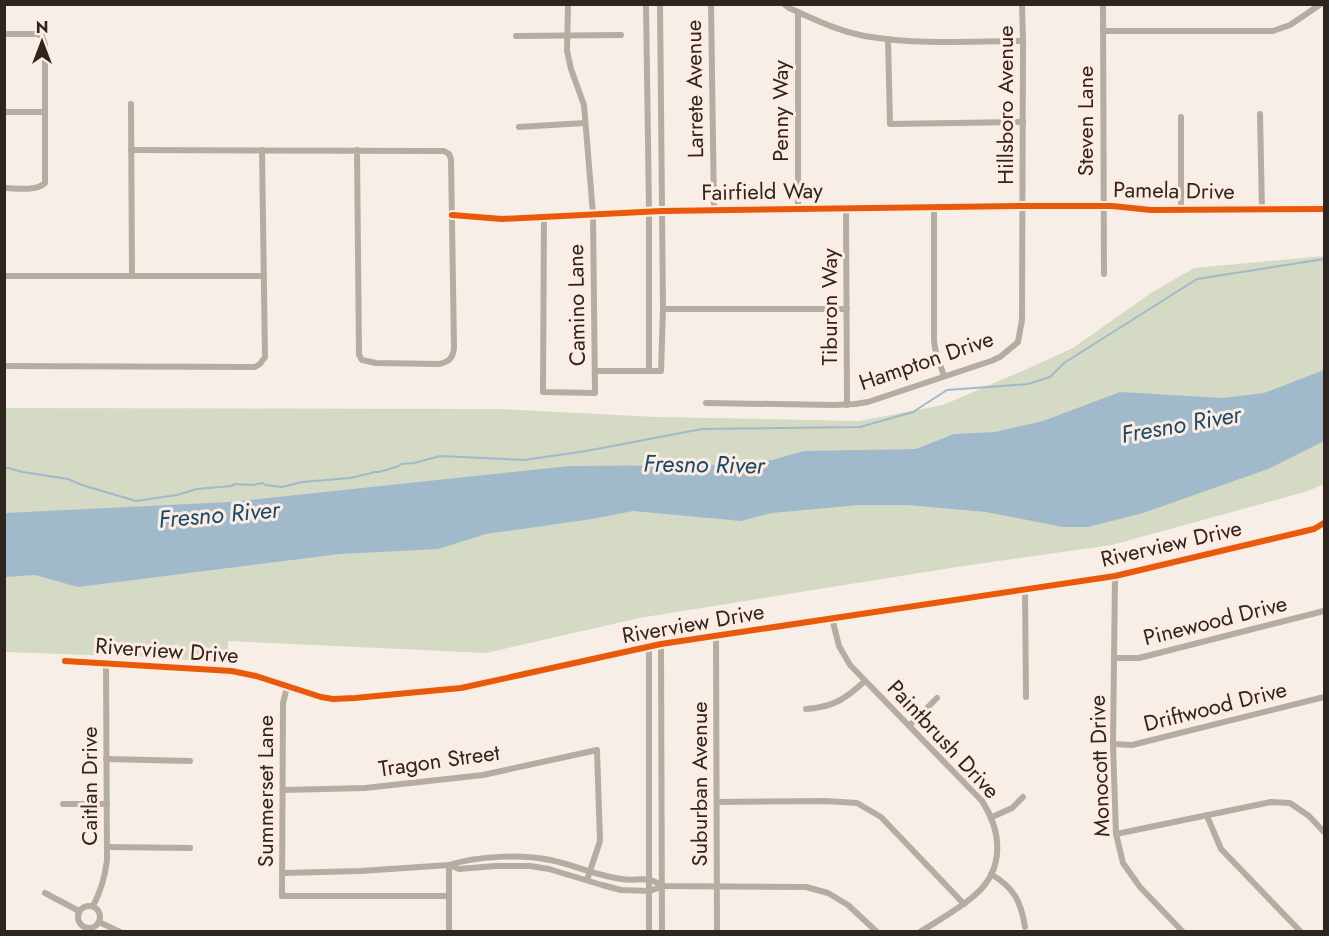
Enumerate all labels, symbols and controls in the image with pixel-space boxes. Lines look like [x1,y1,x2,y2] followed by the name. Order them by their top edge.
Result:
[12,12,72,72] north arrow
[36,16,48,39] text: N
[677,20,711,158] street label: Larrete Avenue
[989,25,1021,185] street label: Hillsboro Avenue
[764,60,796,162] street label: Penny Way
[1069,66,1101,176] street label: Steven Lane
[1113,173,1235,207] street label: Pamela Drive
[701,174,823,208] street label: Fairfield Way
[559,244,593,366] street label: Camino Lane
[813,248,845,366] street label: Tiburon Way
[854,322,998,398] street label: Hampton Drive
[1118,396,1246,452] water label: Fresno River
[643,445,767,483] water label: Fresno River
[157,491,283,537] water label: Fresno River
[1097,511,1245,575] street label: Riverview Drive
[1140,587,1290,653] street label: Pinewood Drive
[619,595,767,651] street label: Riverview Drive
[94,629,240,671] street label: Riverview Drive
[880,672,1008,806] street label: Paintbrush Drive
[1140,673,1290,739] street label: Driftwood Drive
[1081,694,1117,838] street label: Monocott Drive
[683,701,715,867] street label: Suburban Avenue
[249,715,281,867] street label: Summerset Lane
[73,726,105,846] street label: Caitlan Drive
[376,736,502,784] street label: Tragon Street

